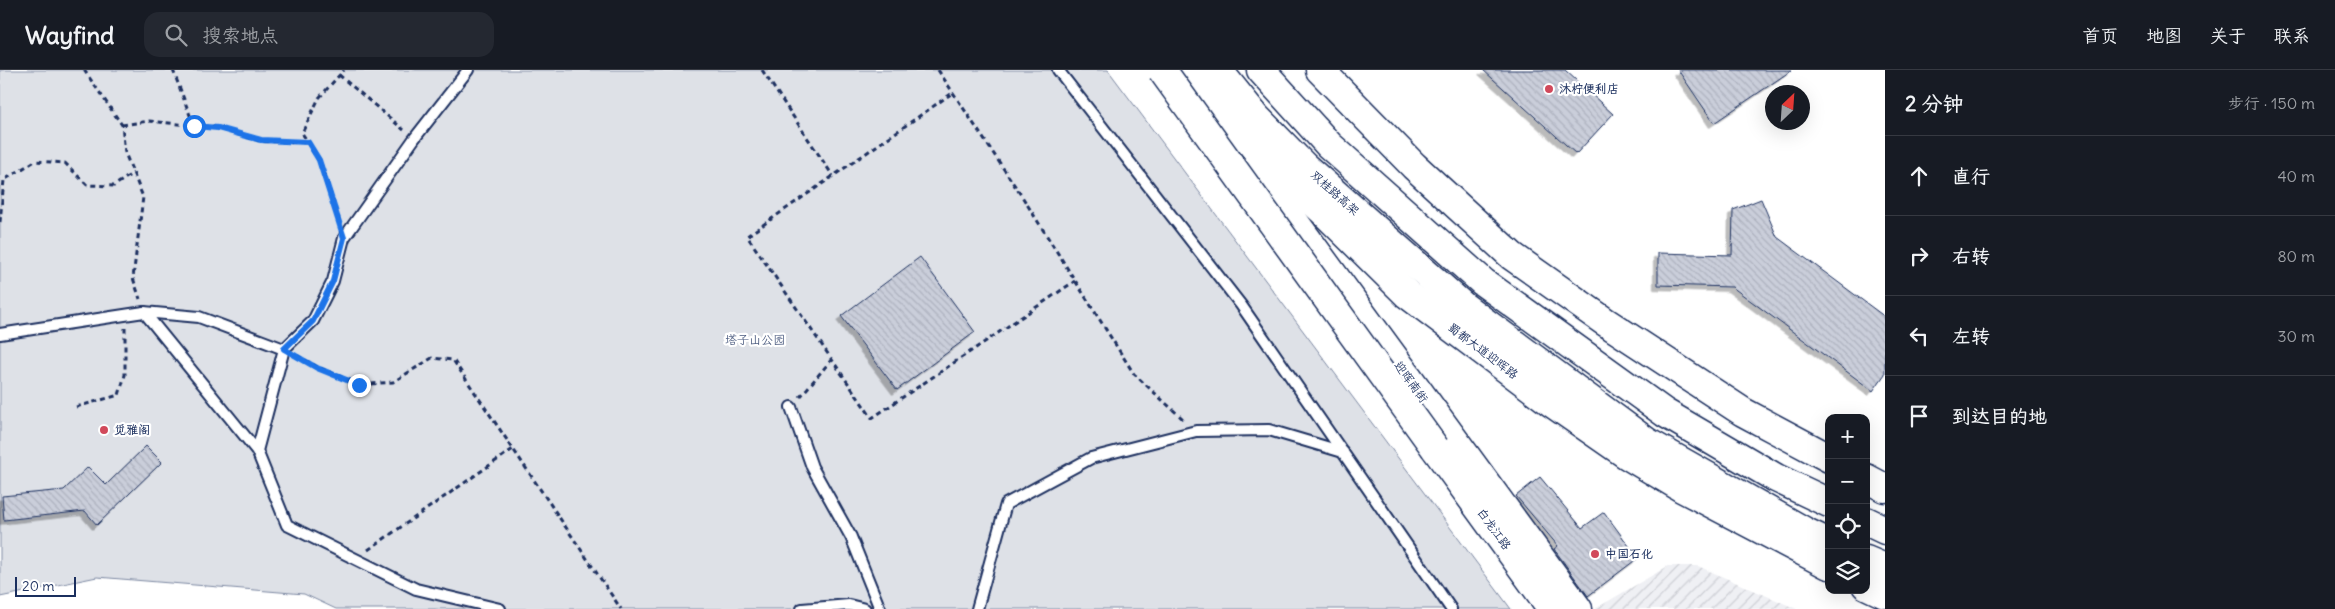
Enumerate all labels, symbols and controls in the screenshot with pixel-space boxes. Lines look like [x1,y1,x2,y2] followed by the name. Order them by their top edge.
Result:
[144,12,494,57] search box
[25,20,114,50] text: Wayfind
[162,21,190,49] icon: search
[202,23,279,47] text: 搜索地点
[2082,24,2118,47] text: 首页
[2146,24,2182,47] text: 地图
[2210,24,2246,47] text: 关于
[2274,24,2310,47] text: 联系
[1559,81,1619,96] place label: 沐柠便利店
[1543,83,1555,95] marker: 沐柠便利店
[1765,85,1810,130] north arrow
[1905,90,1964,117] text: 2 分钟
[2228,93,2315,113] text: 步行 · 150 m
[183,115,206,138] route start
[1905,162,1933,190] icon: ahead
[1952,164,1990,188] text: 直行
[2277,166,2315,186] text: 40 m
[1308,167,1363,218] street label: 双桂路高架
[1905,242,1933,270] icon: right
[1952,244,1990,268] text: 右转
[2277,246,2315,266] text: 80 m
[1445,319,1521,382] street label: 蜀都大道迎晖路
[1905,322,1933,350] icon: left
[1952,324,1990,348] text: 左转
[2278,326,2315,346] text: 30 m
[725,332,785,347] park label: 塔子山公园
[1391,358,1432,406] street label: 迎晖南街
[348,374,371,397] route end
[1905,402,1933,430] icon: arrive
[1952,404,2047,428] text: 到达目的地
[1825,414,1870,594] map controls
[1825,414,1870,459] button: +
[114,422,150,437] place label: 觅雅阁
[98,424,110,436] marker: 觅雅阁
[1825,459,1870,504] button: −
[1825,504,1870,549] button: locate
[1474,505,1515,553] street label: 白龙江路
[1605,546,1653,561] place label: 中国石化
[1589,548,1601,560] marker: 中国石化
[1825,549,1870,594] button: layers
[15,574,76,597] scale bar
[22,577,55,595] text: 20 m

